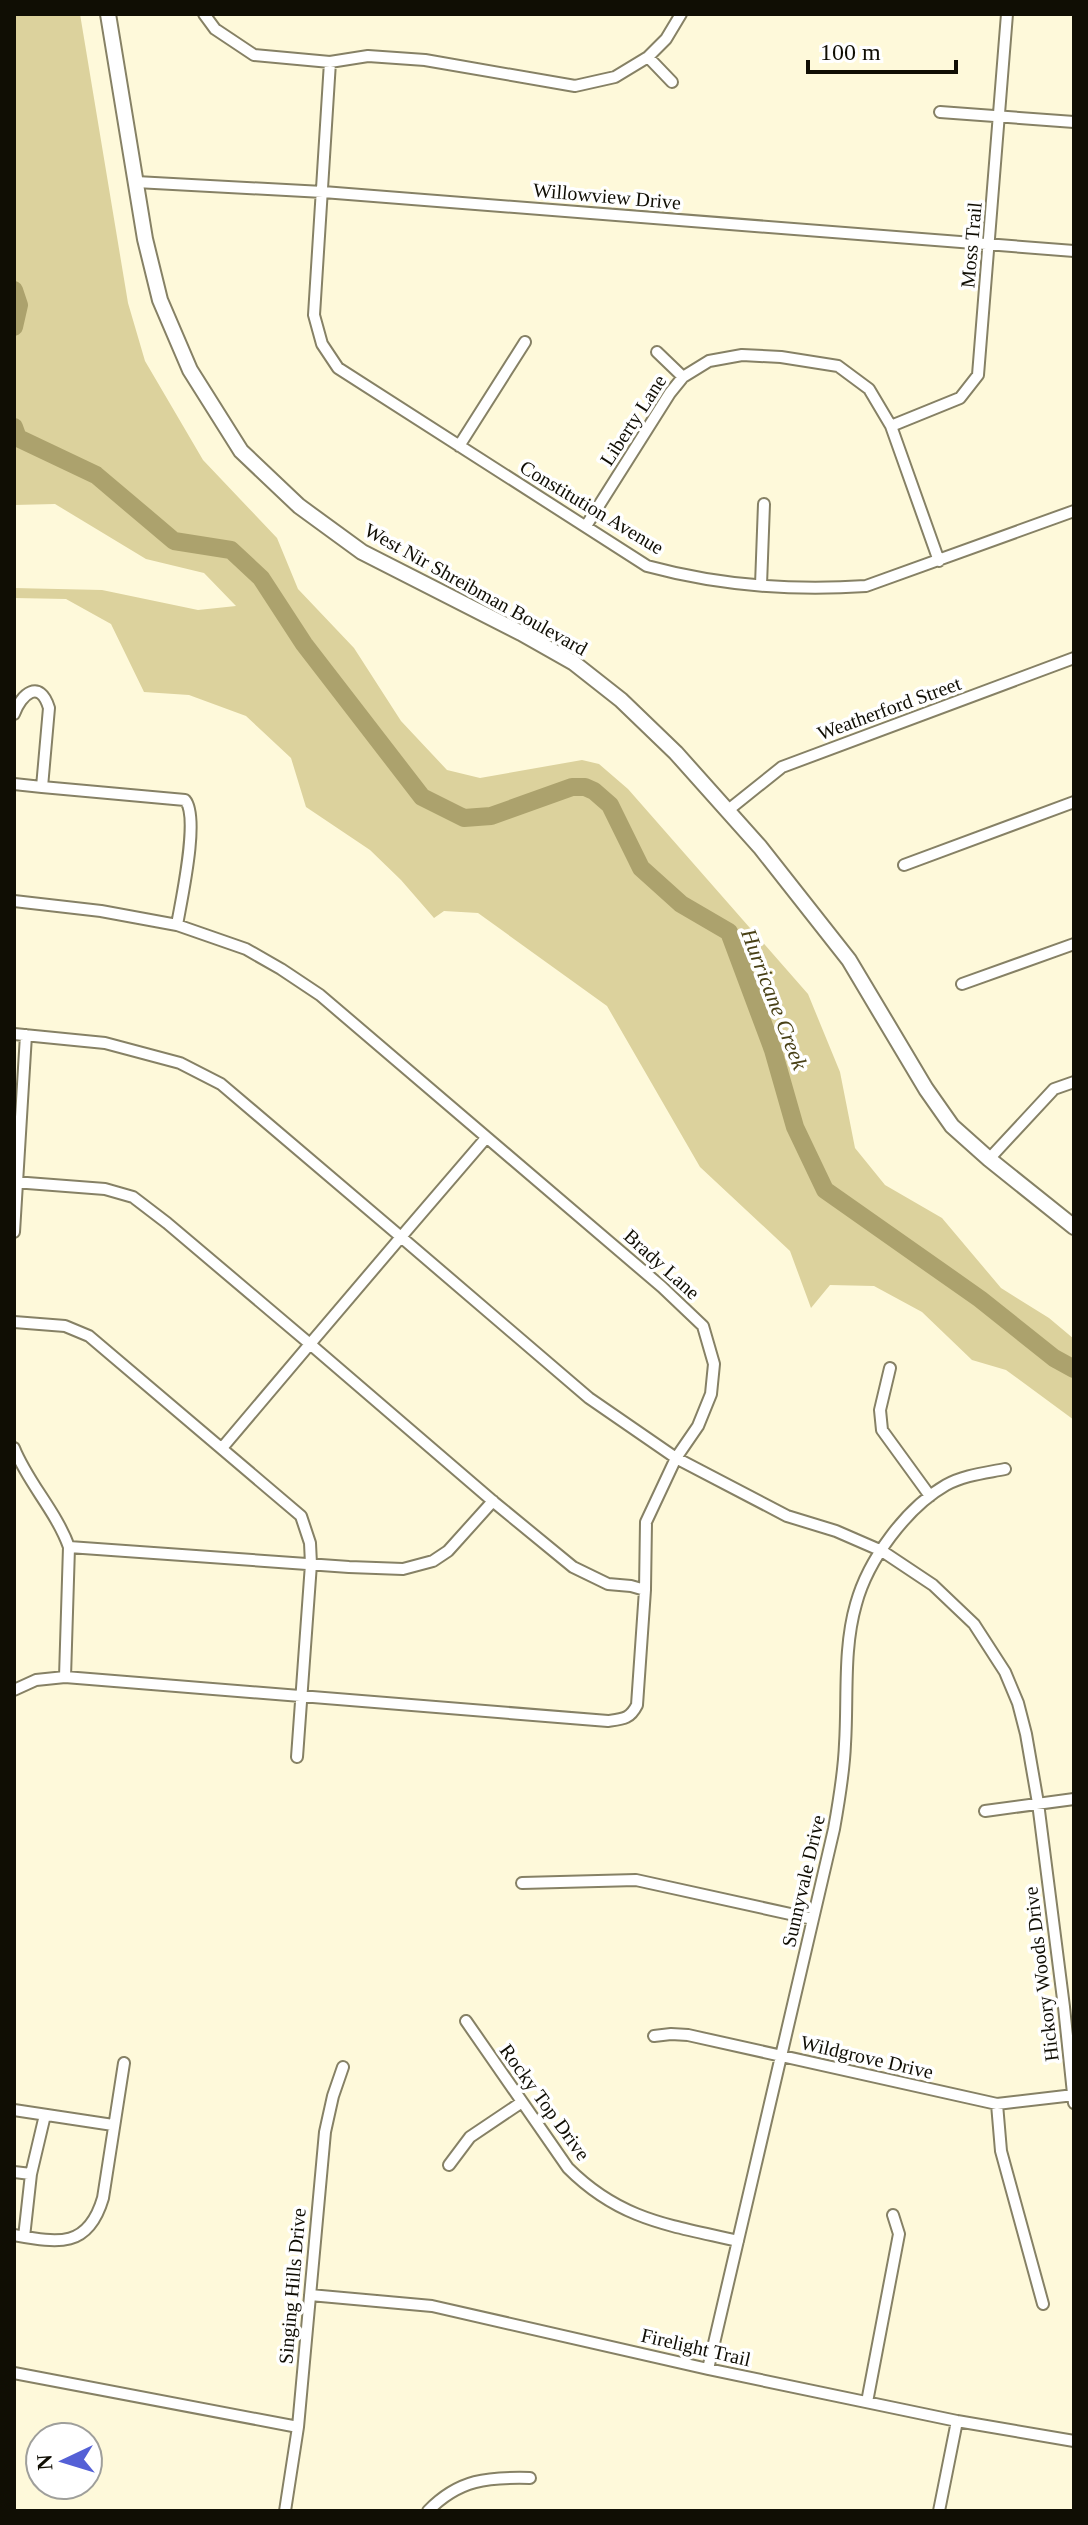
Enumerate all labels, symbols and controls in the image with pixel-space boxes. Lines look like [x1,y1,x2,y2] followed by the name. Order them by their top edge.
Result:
[808,24,956,74] scale bar
[820,39,881,65] text: 100 m
[532,179,682,213] street label: Willowview Drive
[956,201,986,289] street label: Moss Trail
[595,370,671,470] street label: Liberty Lane
[516,455,668,559] street label: Constitution Avenue
[361,519,591,659] street label: West Nir Shreibman Boulevard
[814,672,964,744] street label: Weatherford Street
[736,924,813,1074] water label: Hurricane Creek
[619,1224,704,1304] street label: Brady Lane
[777,1813,830,1949] street label: Sunnyvale Drive
[1019,1885,1064,2063] street label: Hickory Woods Drive
[798,2031,935,2084] street label: Wildgrove Drive
[495,2040,595,2165] street label: Rocky Top Drive
[274,2207,311,2365] street label: Singing Hills Drive
[639,2324,753,2371] street label: Firelight Trail
[24,2421,104,2501] north arrow
[32,2453,58,2471] text: N

